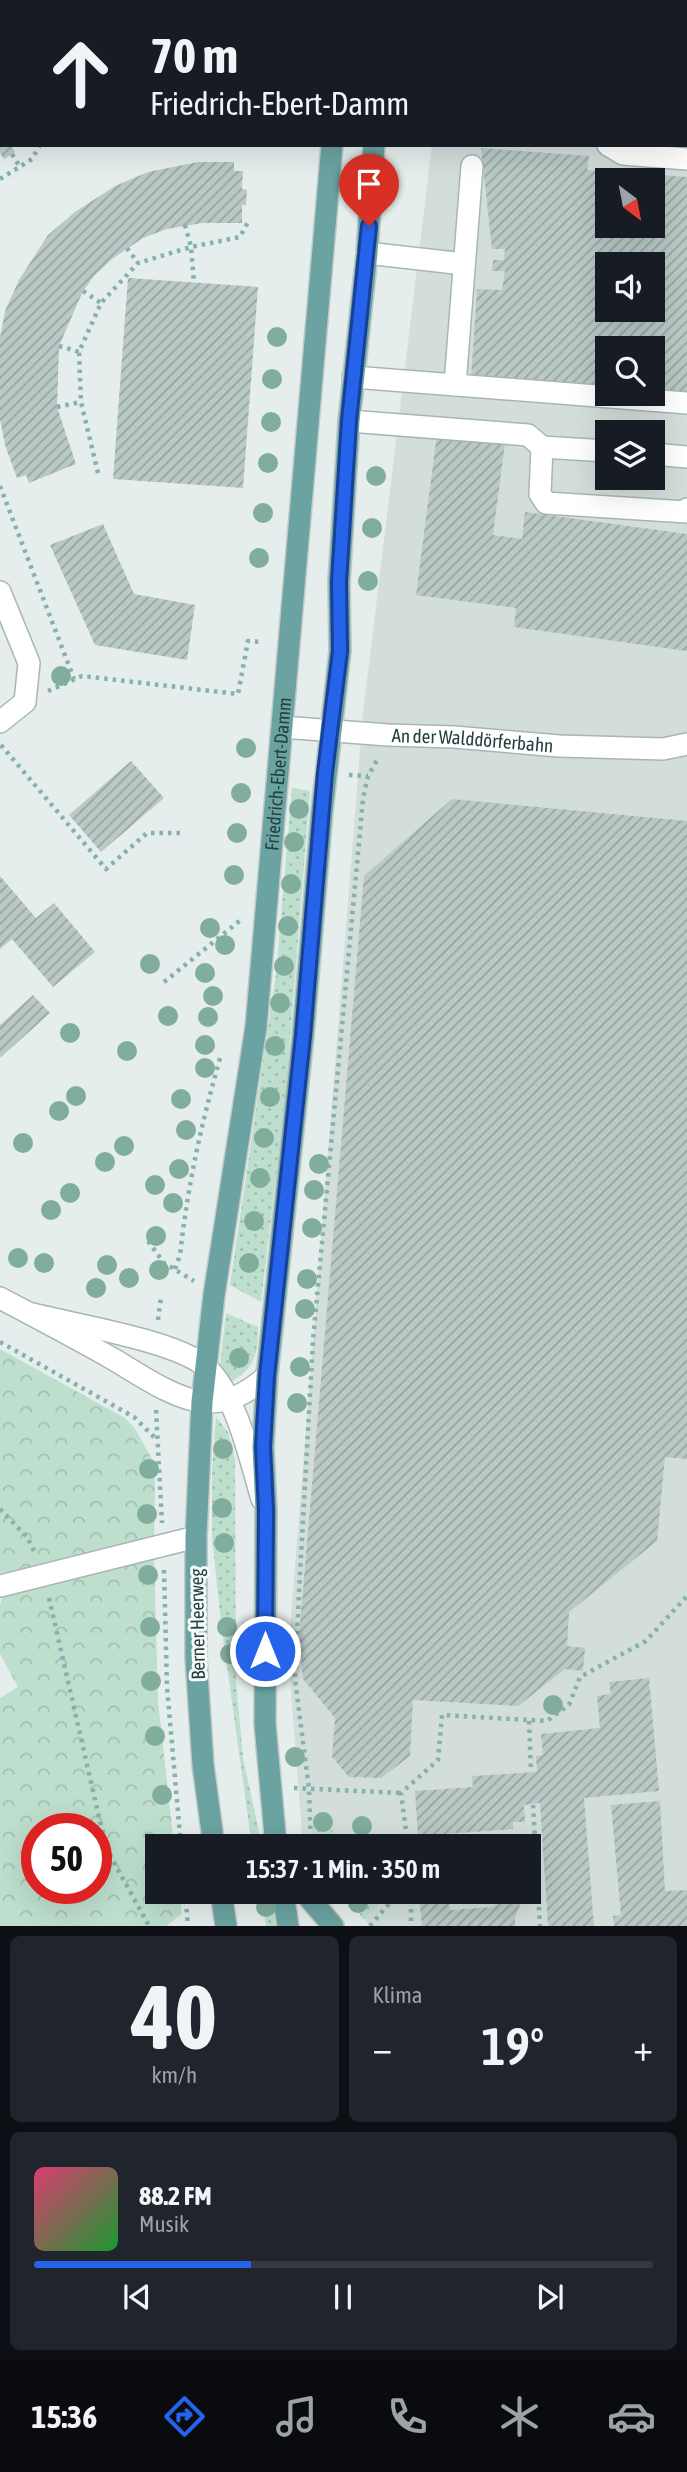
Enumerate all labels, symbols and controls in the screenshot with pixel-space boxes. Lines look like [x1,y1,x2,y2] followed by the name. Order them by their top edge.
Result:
[150,27,238,83] text: 70 m
[35,28,126,119] icon: ahead
[150,85,409,122] text: Friedrich-Ebert-Damm
[339,154,399,226] pin
[350,165,388,203] icon: arrive
[595,168,665,238] north arrow
[595,168,665,490] map controls
[595,252,665,322] button: sound
[595,336,665,406] button: search
[595,420,665,490] button: layers
[260,696,295,852] street label: Friedrich-Ebert-Damm
[391,724,554,756] street label: An der Walddörferbahn
[185,1567,209,1680] street label: Berner Heerweg
[228,1614,302,1688] position arrow
[21,1813,112,1904] speed limit sign: 50
[246,1854,440,1884] text: 15:37 · 1 Min. · 350 m
[131,1964,217,2068] text: 40
[373,1982,422,2008] text: Klima
[481,2016,544,2076] text: 19°
[373,2026,392,2069] text: −
[633,2026,653,2069] text: +
[151,2062,197,2088] text: km/h
[139,2181,212,2211] text: 88.2 FM
[139,2211,189,2237] text: Musik
[118,2278,156,2316] icon: previous
[324,2278,362,2316] icon: pause
[531,2278,569,2316] icon: next
[160,2392,209,2441] icon: directions
[272,2392,321,2441] icon: music
[383,2392,432,2441] icon: phone
[495,2392,544,2441] icon: climate
[607,2392,656,2441] icon: car
[31,2398,97,2435] text: 15:36

